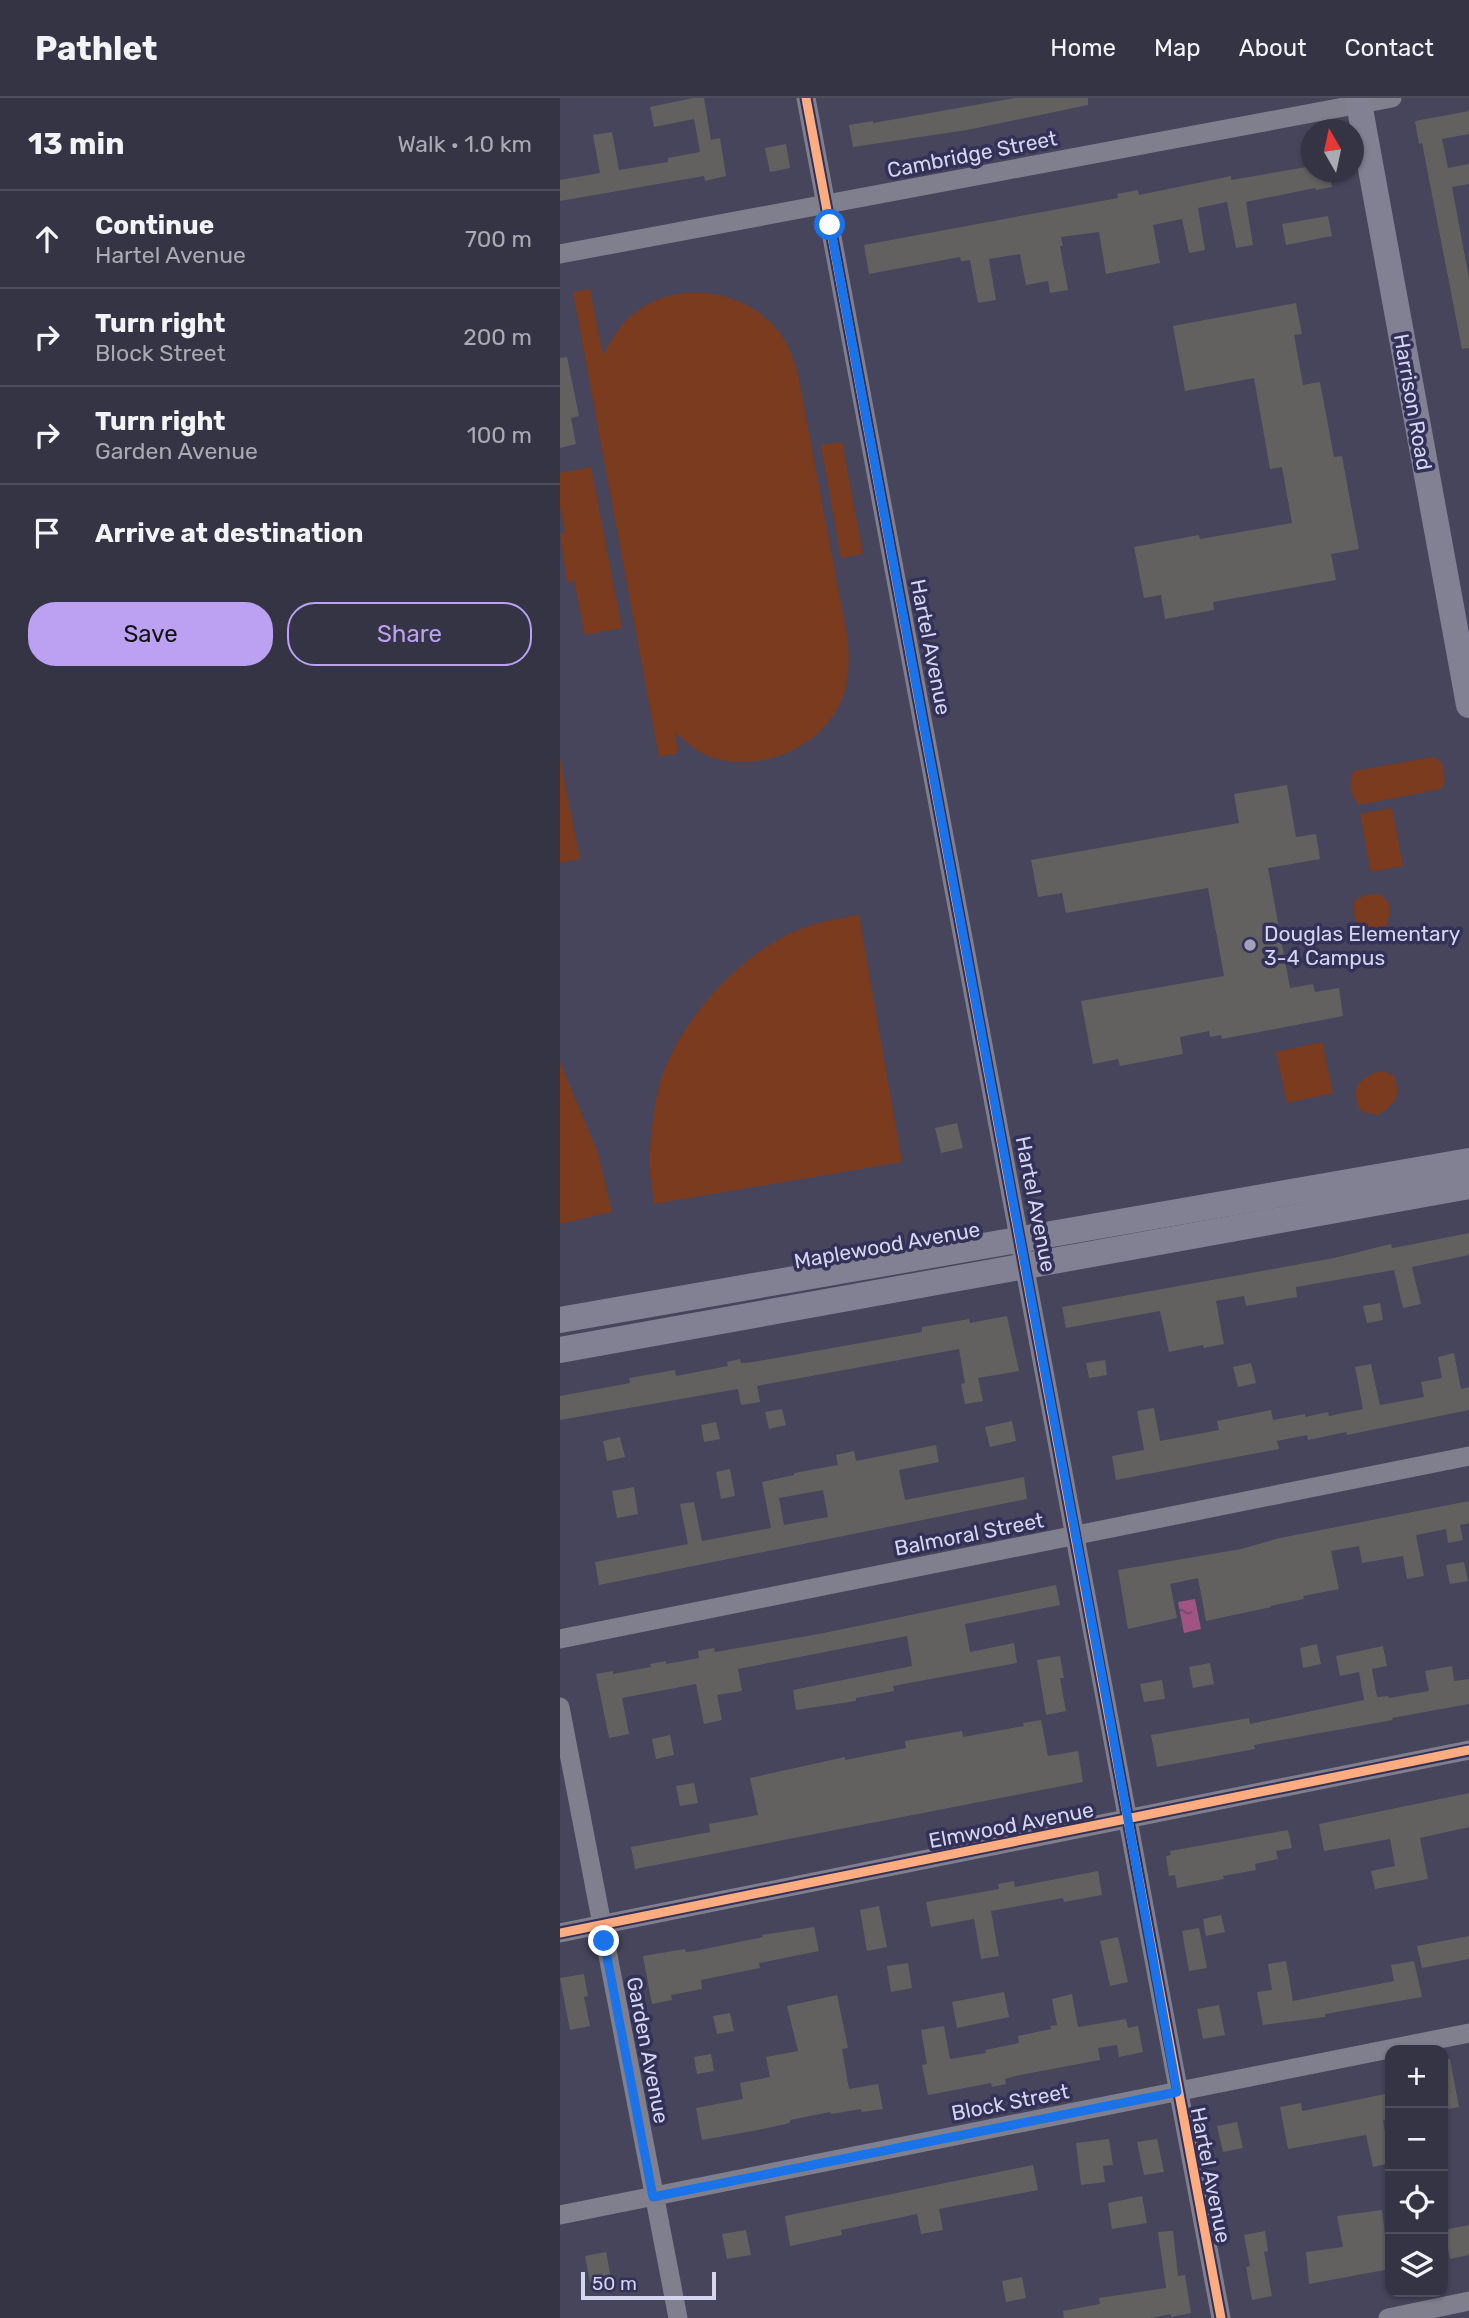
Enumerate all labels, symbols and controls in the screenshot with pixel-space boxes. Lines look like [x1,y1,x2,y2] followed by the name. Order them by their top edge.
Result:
[35,29,158,68] text: Pathlet
[1050,34,1116,62] text: Home
[1154,34,1201,62] text: Map
[1239,34,1307,62] text: About
[1345,34,1434,62] text: Contact
[1301,119,1364,182] north arrow
[885,125,1059,183] street label: Cambridge Street
[28,126,124,162] text: 13 min
[397,130,532,158] text: Walk · 1.0 km
[814,209,845,240] route start
[95,210,214,241] text: Continue
[28,220,66,258] icon: ahead
[465,225,532,253] text: 700 m
[95,241,246,269] text: Hartel Avenue
[95,308,225,339] text: Turn right
[28,318,66,356] icon: right
[463,323,532,351] text: 200 m
[1389,332,1437,472] street label: Harrison Road
[95,339,226,367] text: Block Street
[95,406,225,437] text: Turn right
[28,416,66,454] icon: right
[467,421,532,449] text: 100 m
[95,437,258,465] text: Garden Avenue
[28,514,66,552] icon: arrive
[95,518,363,549] text: Arrive at destination
[906,577,956,717] street label: Hartel Avenue
[28,602,273,666] button: Save
[287,602,532,666] button: Share
[1264,921,1461,970] place label: Douglas Elementary 3-4 Campus
[1242,937,1258,953] marker: Douglas Elementary 3-4 Campus
[1011,1134,1061,1274] street label: Hartel Avenue
[792,1216,982,1274] street label: Maplewood Avenue
[892,1507,1046,1561] street label: Balmoral Street
[926,1797,1096,1853] street label: Elmwood Avenue
[588,1925,619,1956] route end
[622,1975,674,2125] street label: Garden Avenue
[1385,2045,1448,2297] map controls
[1385,2045,1448,2108] button: +
[949,2078,1071,2126] street label: Block Street
[1186,2105,1236,2245] street label: Hartel Avenue
[1385,2108,1448,2171] button: −
[1385,2171,1448,2234] button: locate
[1385,2234,1448,2297] button: layers
[581,2269,716,2301] scale bar
[592,2272,637,2295] text: 50 m

